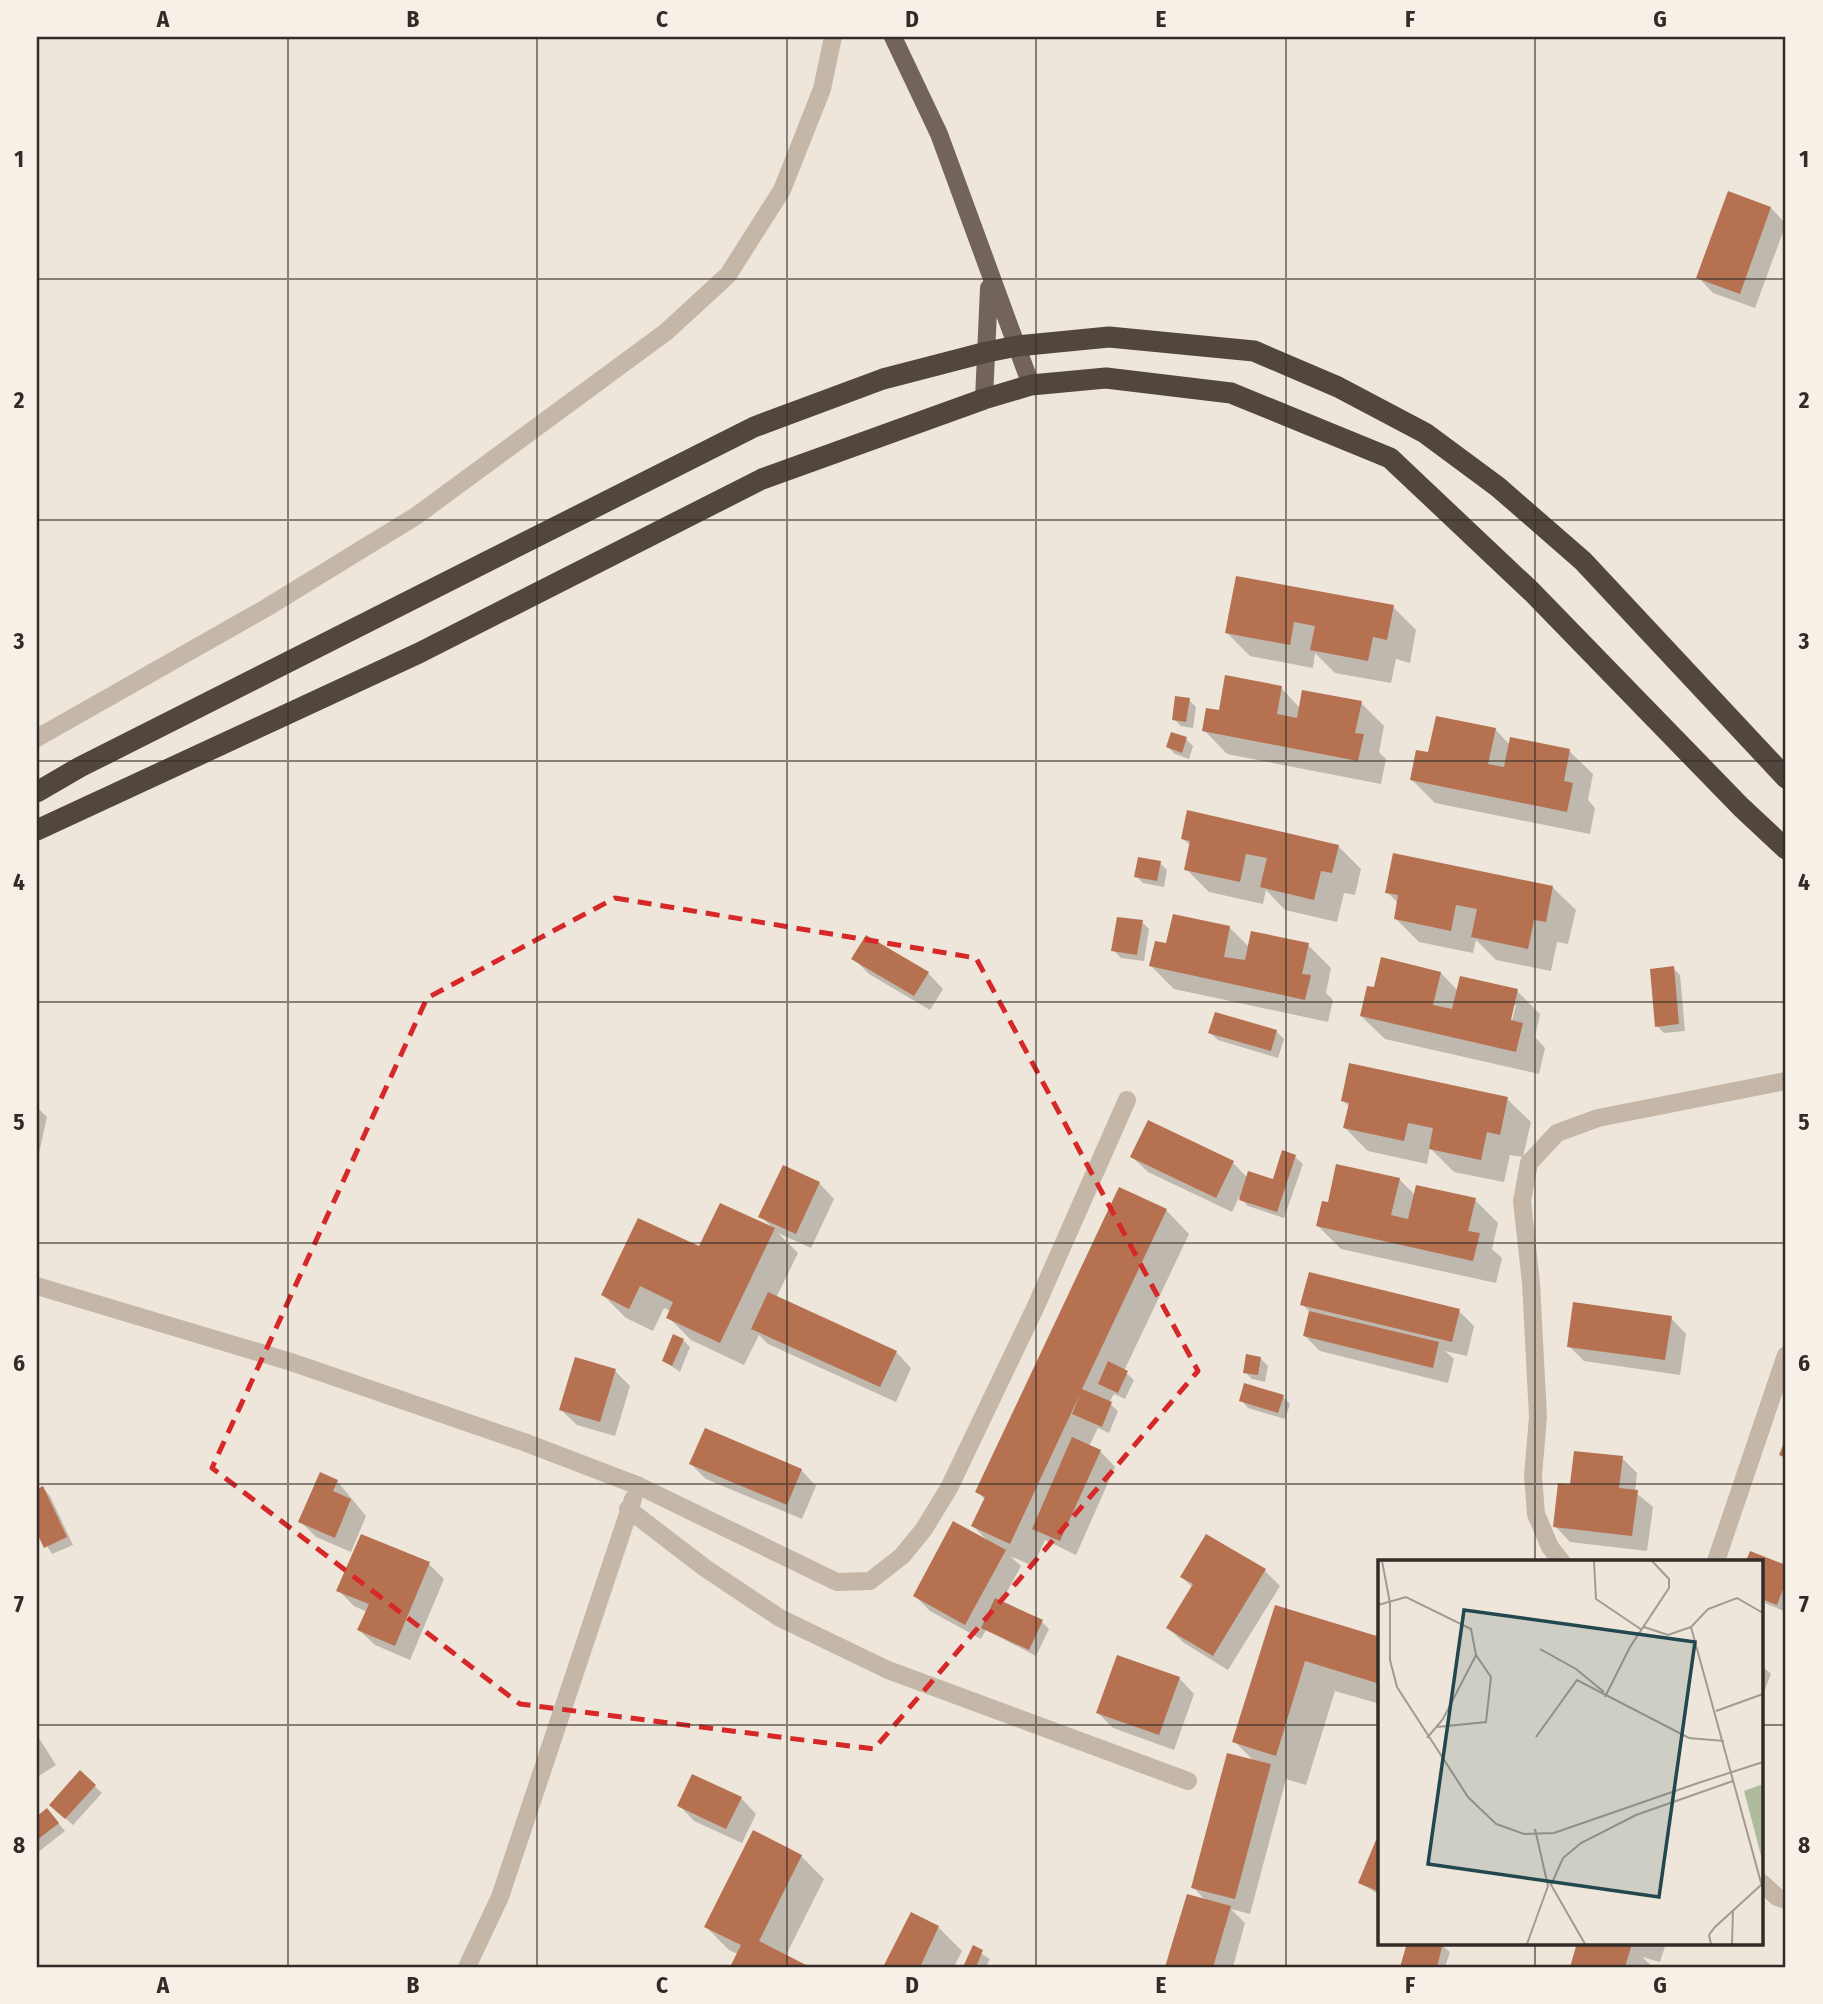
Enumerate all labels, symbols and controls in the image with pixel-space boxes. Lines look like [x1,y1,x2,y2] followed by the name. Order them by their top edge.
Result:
[156,5,170,33] text: A
[407,5,420,33] text: B
[656,5,668,33] text: C
[905,5,919,33] text: D
[1156,5,1167,33] text: E
[1405,5,1415,33] text: F
[1653,5,1667,33] text: G
[14,145,24,173] text: 1
[1799,145,1809,173] text: 1
[13,386,25,414] text: 2
[1798,386,1810,414] text: 2
[13,627,25,655] text: 3
[1798,627,1810,655] text: 3
[13,868,25,896] text: 4
[1798,868,1810,896] text: 4
[13,1108,25,1136] text: 5
[1798,1108,1810,1136] text: 5
[13,1349,25,1377] text: 6
[1798,1349,1810,1377] text: 6
[1378,1560,1764,1944] inset map
[14,1590,24,1618] text: 7
[1799,1590,1809,1618] text: 7
[13,1831,25,1859] text: 8
[1798,1831,1810,1859] text: 8
[156,1971,170,1999] text: A
[407,1971,420,1999] text: B
[656,1971,668,1999] text: C
[905,1971,919,1999] text: D
[1156,1971,1167,1999] text: E
[1405,1971,1415,1999] text: F
[1653,1971,1667,1999] text: G

